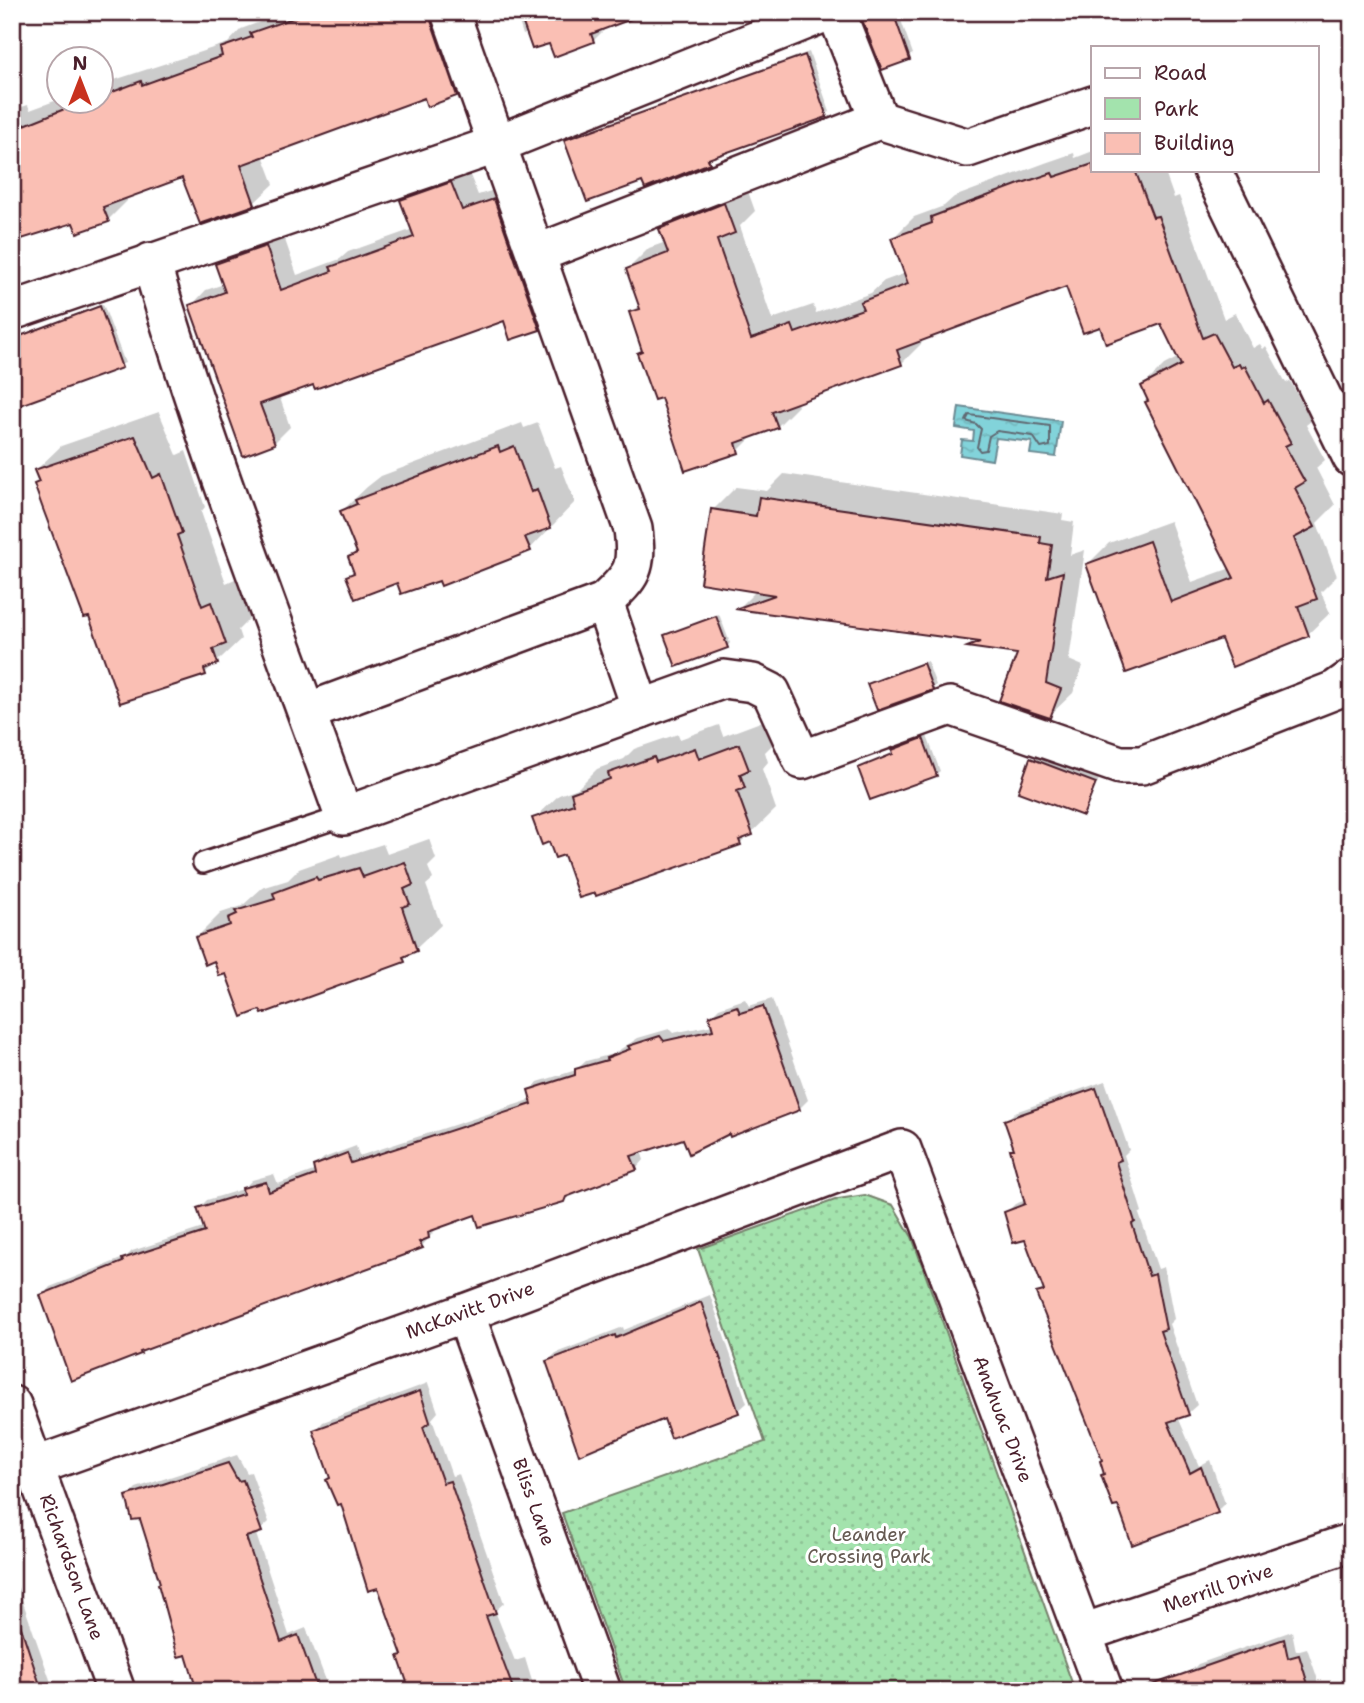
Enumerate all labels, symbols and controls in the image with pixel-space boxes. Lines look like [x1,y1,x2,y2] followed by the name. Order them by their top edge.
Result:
[46,46,116,116] north arrow
[1091,46,1318,172] legend
[72,51,88,76] text: N
[1154,59,1207,87] text: Road
[1154,95,1199,123] text: Park
[1154,129,1234,157] text: Building
[402,1275,538,1345] street label: McKavitt Drive
[967,1352,1039,1486] street label: Anahuac Drive
[507,1455,561,1549] street label: Bliss Lane
[34,1491,110,1643] street label: Richardson Lane
[807,1522,931,1569] park label: Leander Crossing Park
[1160,1557,1276,1619] street label: Merrill Drive

